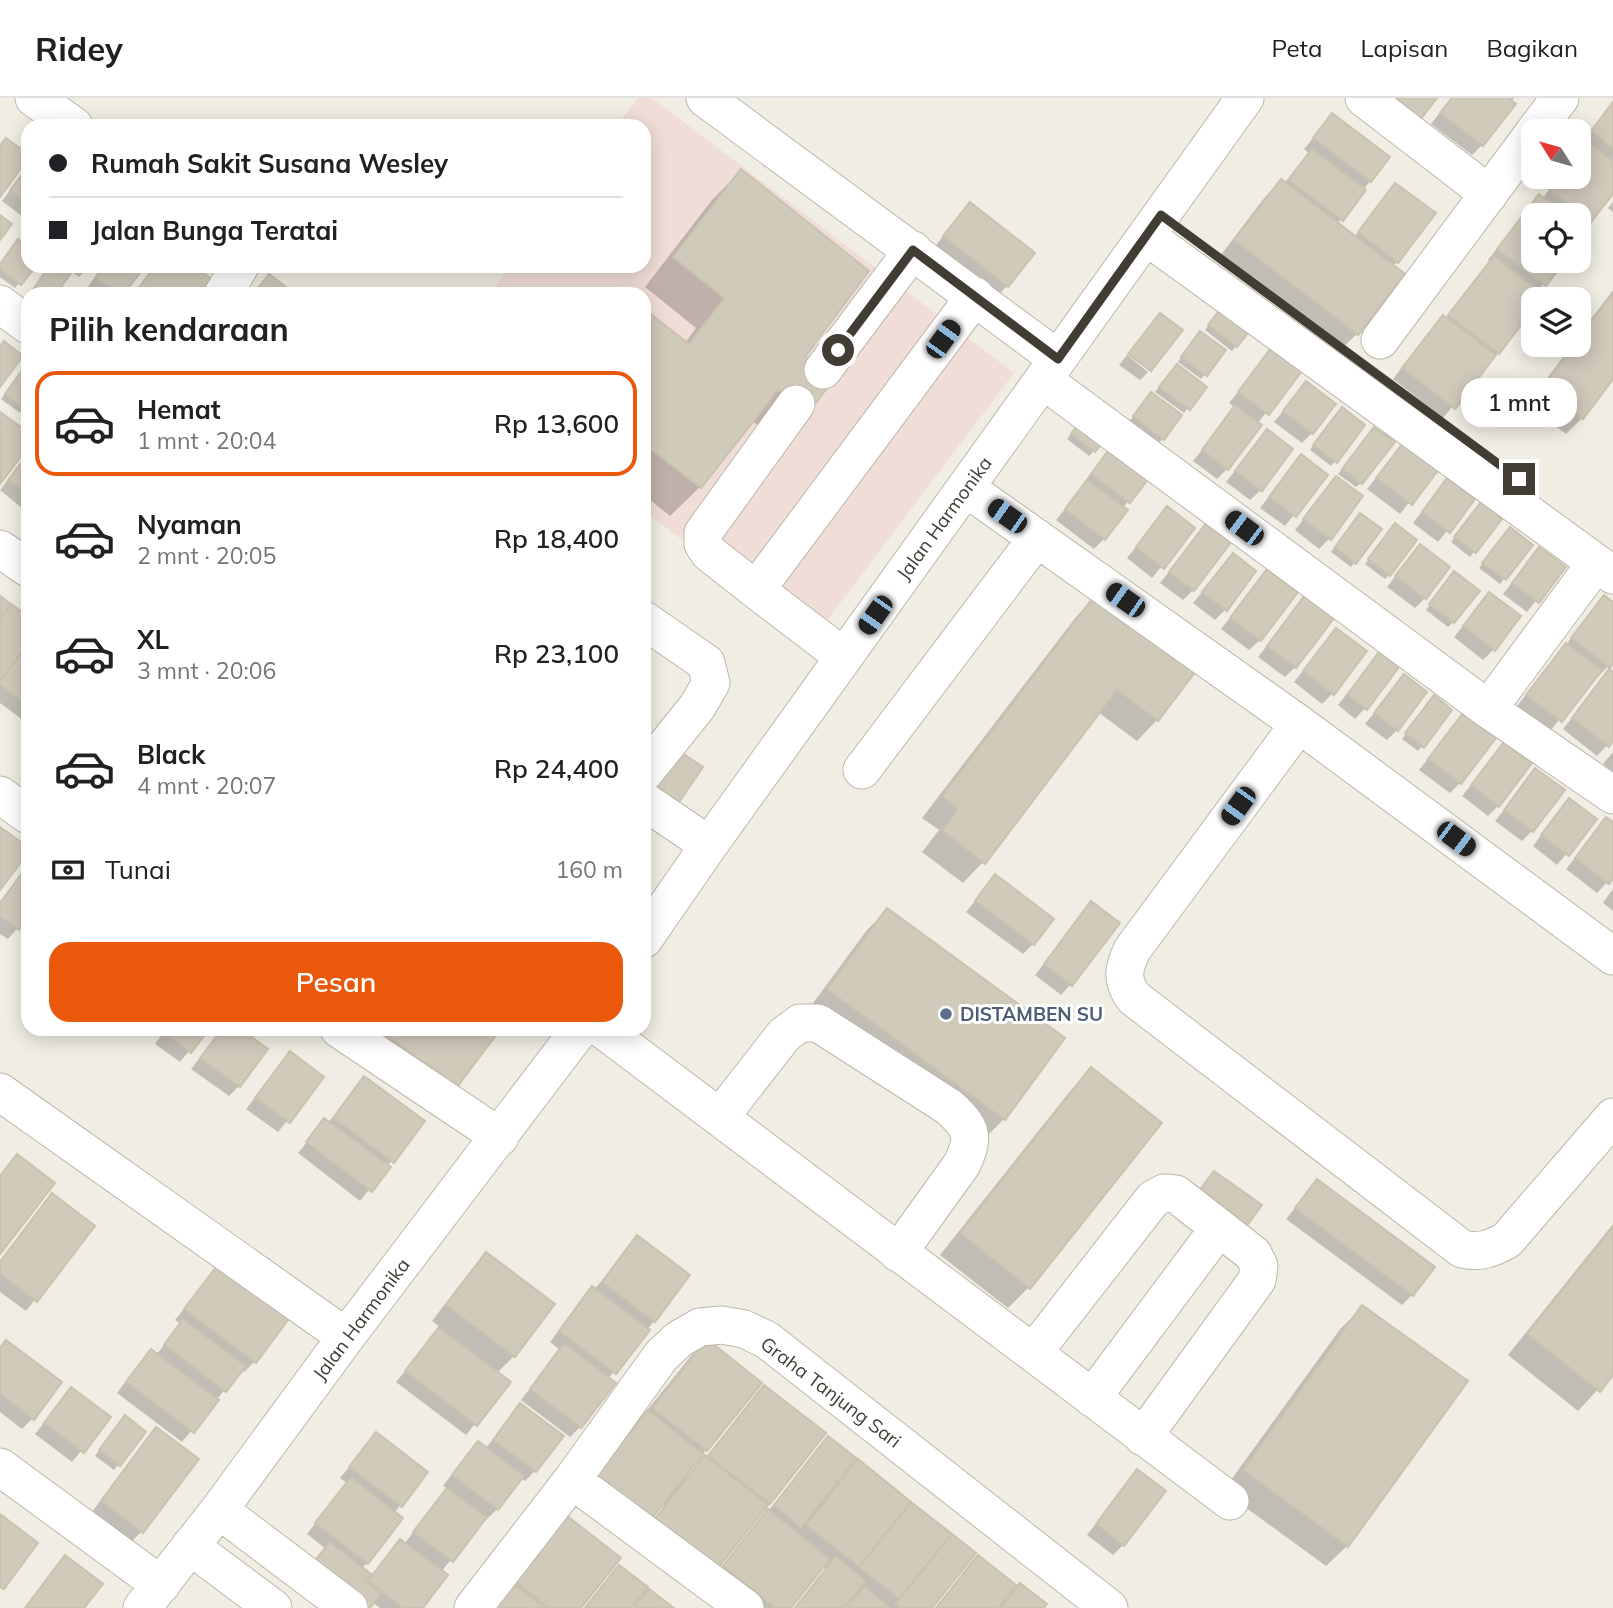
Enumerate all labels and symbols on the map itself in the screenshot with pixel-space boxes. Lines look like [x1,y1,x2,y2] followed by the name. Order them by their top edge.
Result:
[1521,119,1591,189] north arrow
[923,316,964,362] car
[822,334,854,366] route start
[1461,378,1577,426] callout: 1 mnt
[891,452,997,584] street label: Jalan Harmonika
[1503,463,1535,495] route end
[984,495,1031,537] car
[1221,507,1268,549] car
[1102,579,1149,621] car
[855,592,896,638] car
[1218,783,1259,829] car
[1433,818,1480,860] car
[960,1002,1103,1026] place label: DISTAMBEN SU
[938,1006,954,1022] marker: DISTAMBEN SU
[307,1253,415,1385] street label: Jalan Harmonika
[756,1331,906,1453] street label: Graha Tanjung Sari

